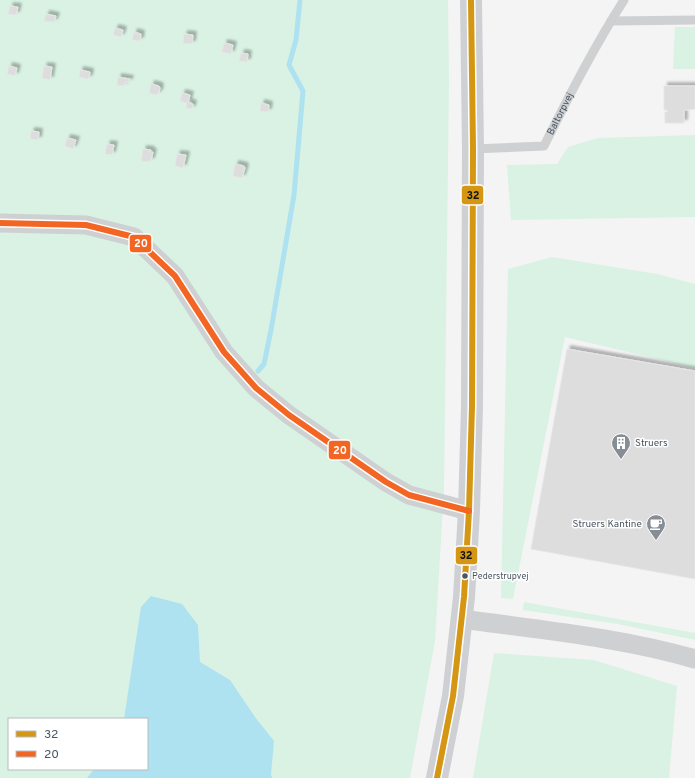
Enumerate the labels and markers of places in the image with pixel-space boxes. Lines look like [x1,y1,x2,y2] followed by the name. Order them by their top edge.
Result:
[610,432,632,460] building icon: Struers
[635,437,668,450] place label: Struers
[645,513,667,541] cafe icon: Struers Kantine
[572,518,642,531] place label: Struers Kantine
[460,571,470,581] marker: Pederstrupvej
[472,571,529,582] place label: Pederstrupvej

